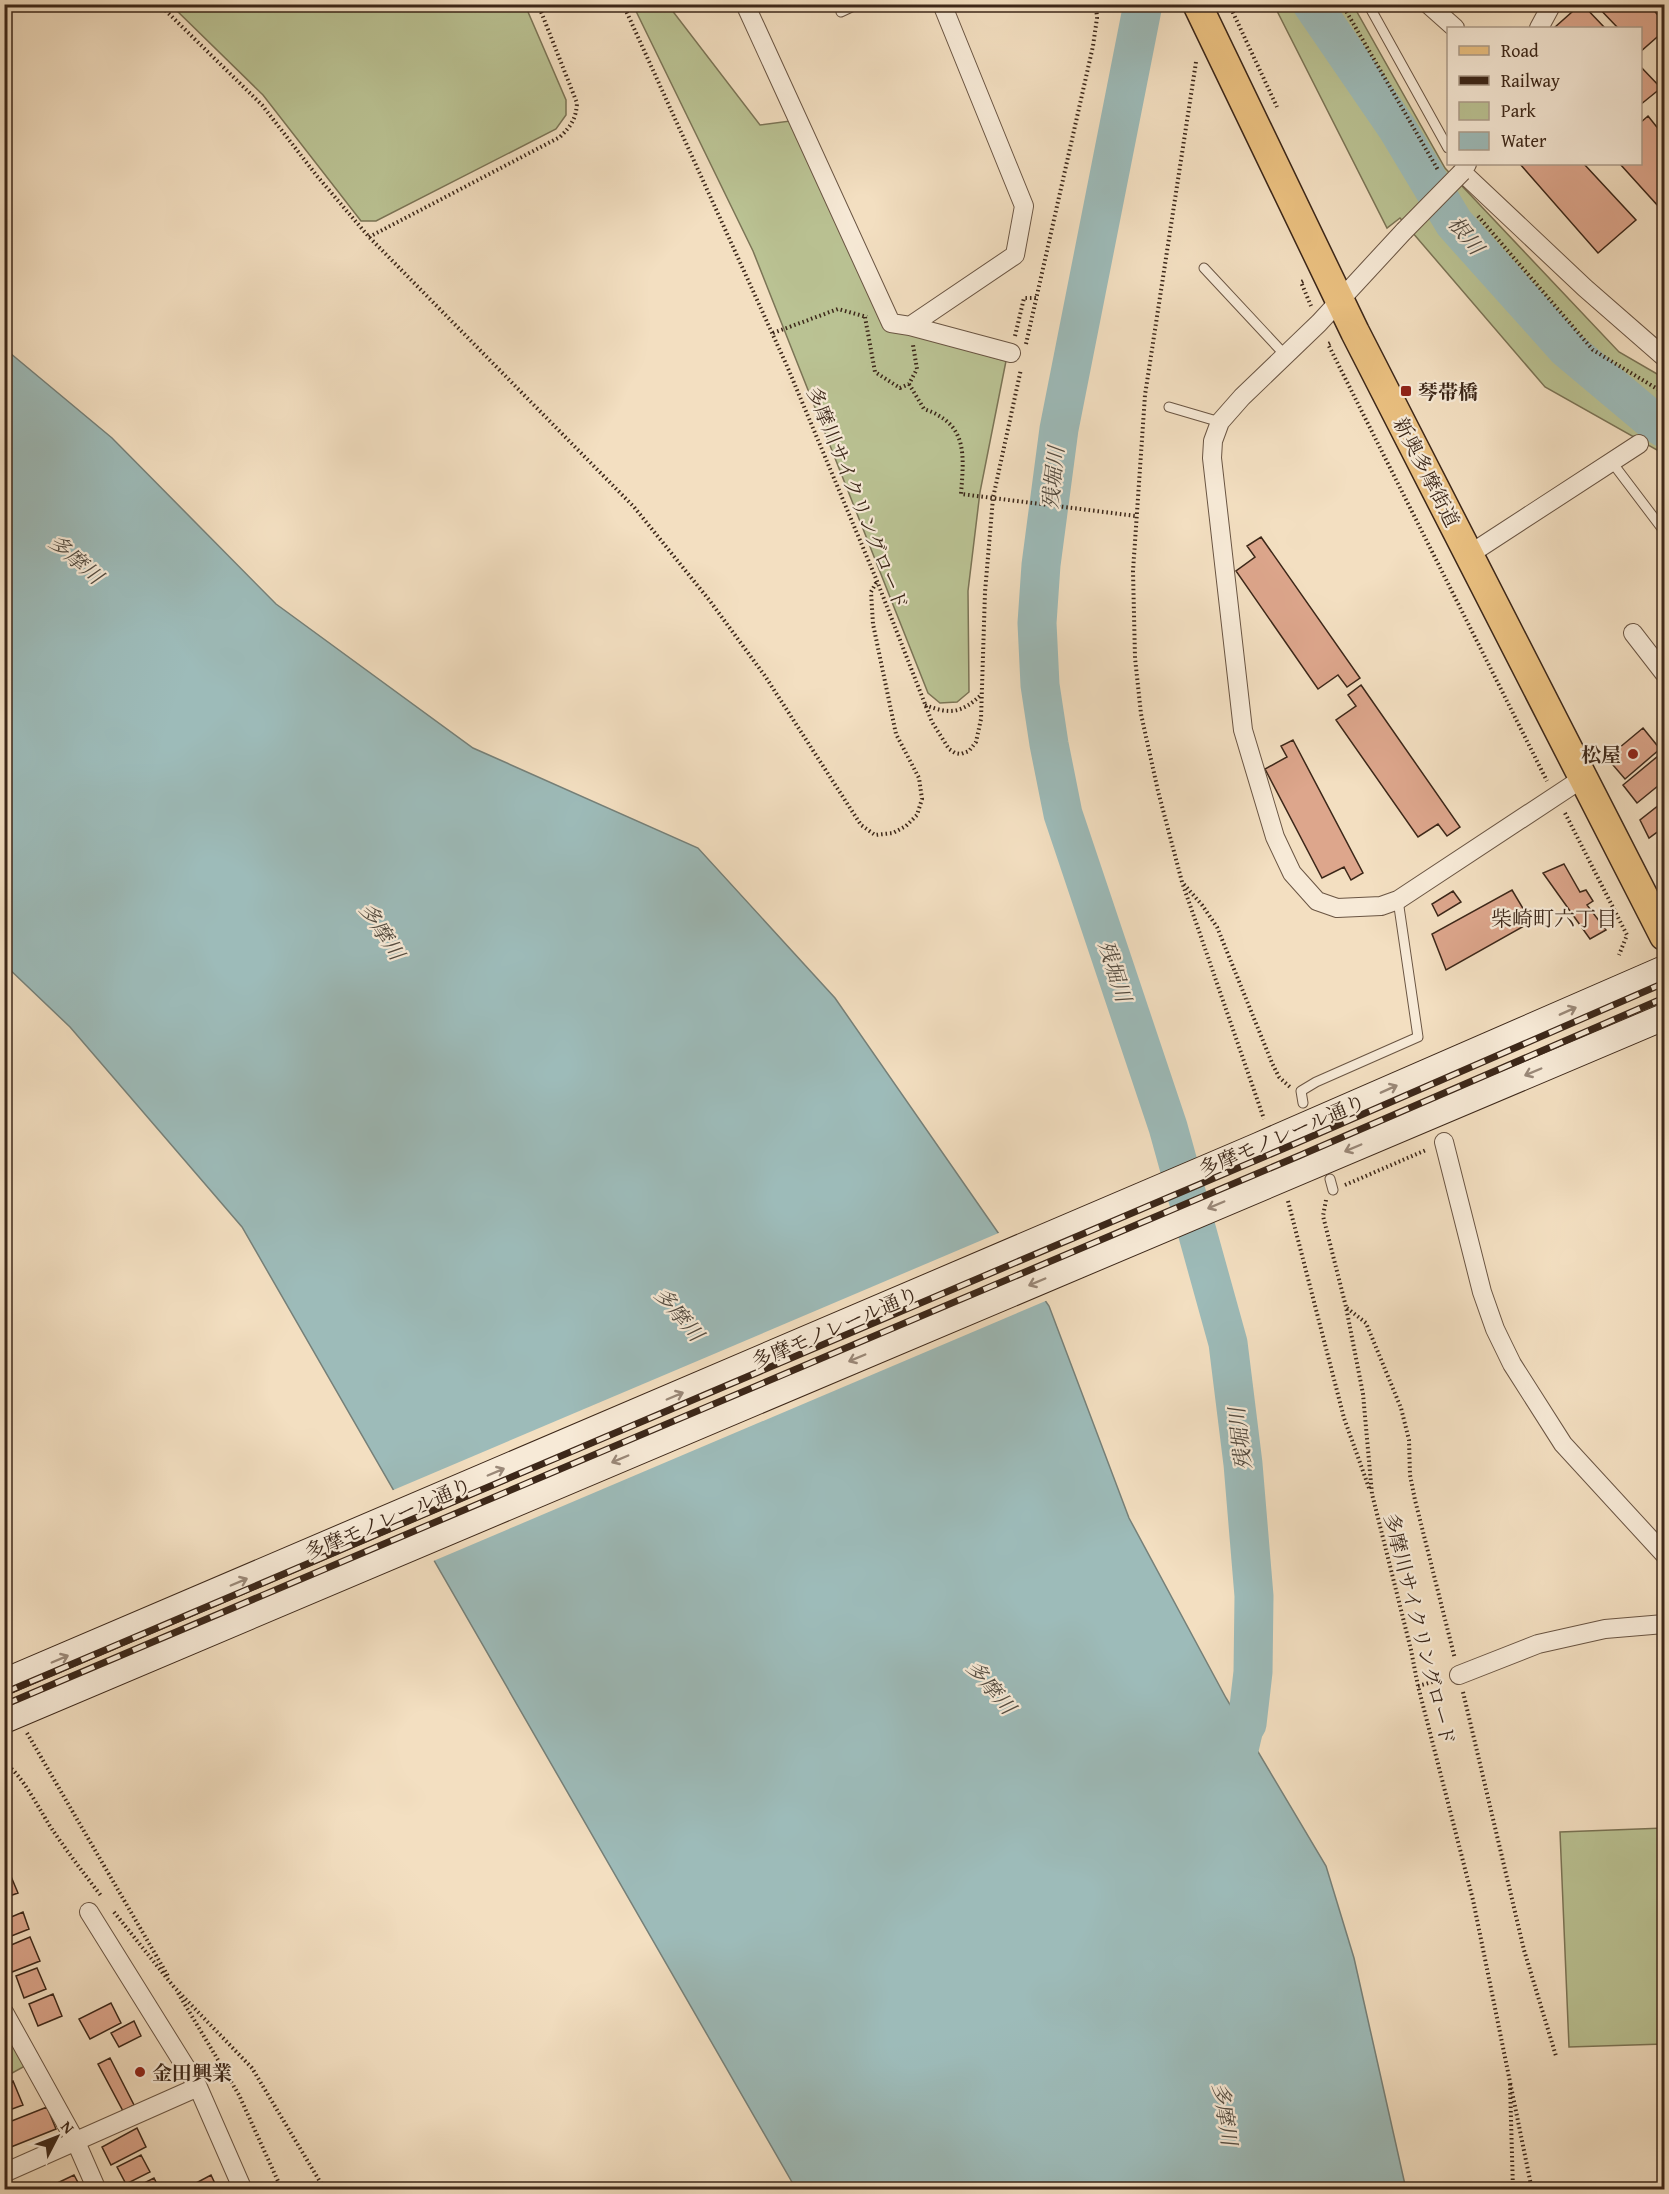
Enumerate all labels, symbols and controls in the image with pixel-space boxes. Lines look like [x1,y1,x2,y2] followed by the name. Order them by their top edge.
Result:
[1447,27,1642,165] legend
[1501,37,1539,64] text: Road
[1501,67,1560,94] text: Railway
[1501,97,1537,124] text: Park
[1501,127,1547,154] text: Water
[1441,209,1493,263] water label: 根川
[1418,377,1478,406] place label: 琴帯橋
[800,382,916,614] street label: 多摩川サイクリングロード
[1399,384,1413,398] marker: 琴帯橋
[1387,412,1467,532] street label: 新奥多摩街道
[1034,443,1072,511] water label: 残堀川
[42,527,111,593] water label: 多摩川
[1581,740,1621,769] place label: 松屋
[1626,747,1640,761] marker: 松屋
[352,896,413,968] water label: 多摩川
[1491,903,1617,934] district label: 柴崎町六丁目
[1091,936,1140,1008] water label: 残堀川
[1558,1005,1576,1016] one-way arrow
[1524,1067,1543,1078] one-way arrow
[1379,1083,1397,1094] one-way arrow
[1194,1087,1370,1183] street label: 多摩モノレール通り
[1345,1143,1363,1154] one-way arrow
[1208,1200,1226,1212] one-way arrow
[1028,1277,1046,1288] one-way arrow
[747,1279,923,1375] street label: 多摩モノレール通り
[647,1280,712,1350] water label: 多摩川
[849,1353,867,1364] one-way arrow
[666,1389,684,1400] one-way arrow
[1221,1404,1259,1472] water label: 残堀川
[611,1454,630,1465] one-way arrow
[486,1466,504,1477] one-way arrow
[300,1470,476,1566] street label: 多摩モノレール通り
[1377,1510,1463,1748] street label: 多摩川サイクリングロード
[229,1576,248,1587] one-way arrow
[50,1653,68,1664] one-way arrow
[959,1653,1024,1723] water label: 多摩川
[152,2058,232,2087] place label: 金田興業
[133,2065,147,2079] marker: 金田興業
[1205,2080,1246,2150] water label: 多摩川
[27,2107,87,2167] north arrow
[56,2115,81,2139] text: N

